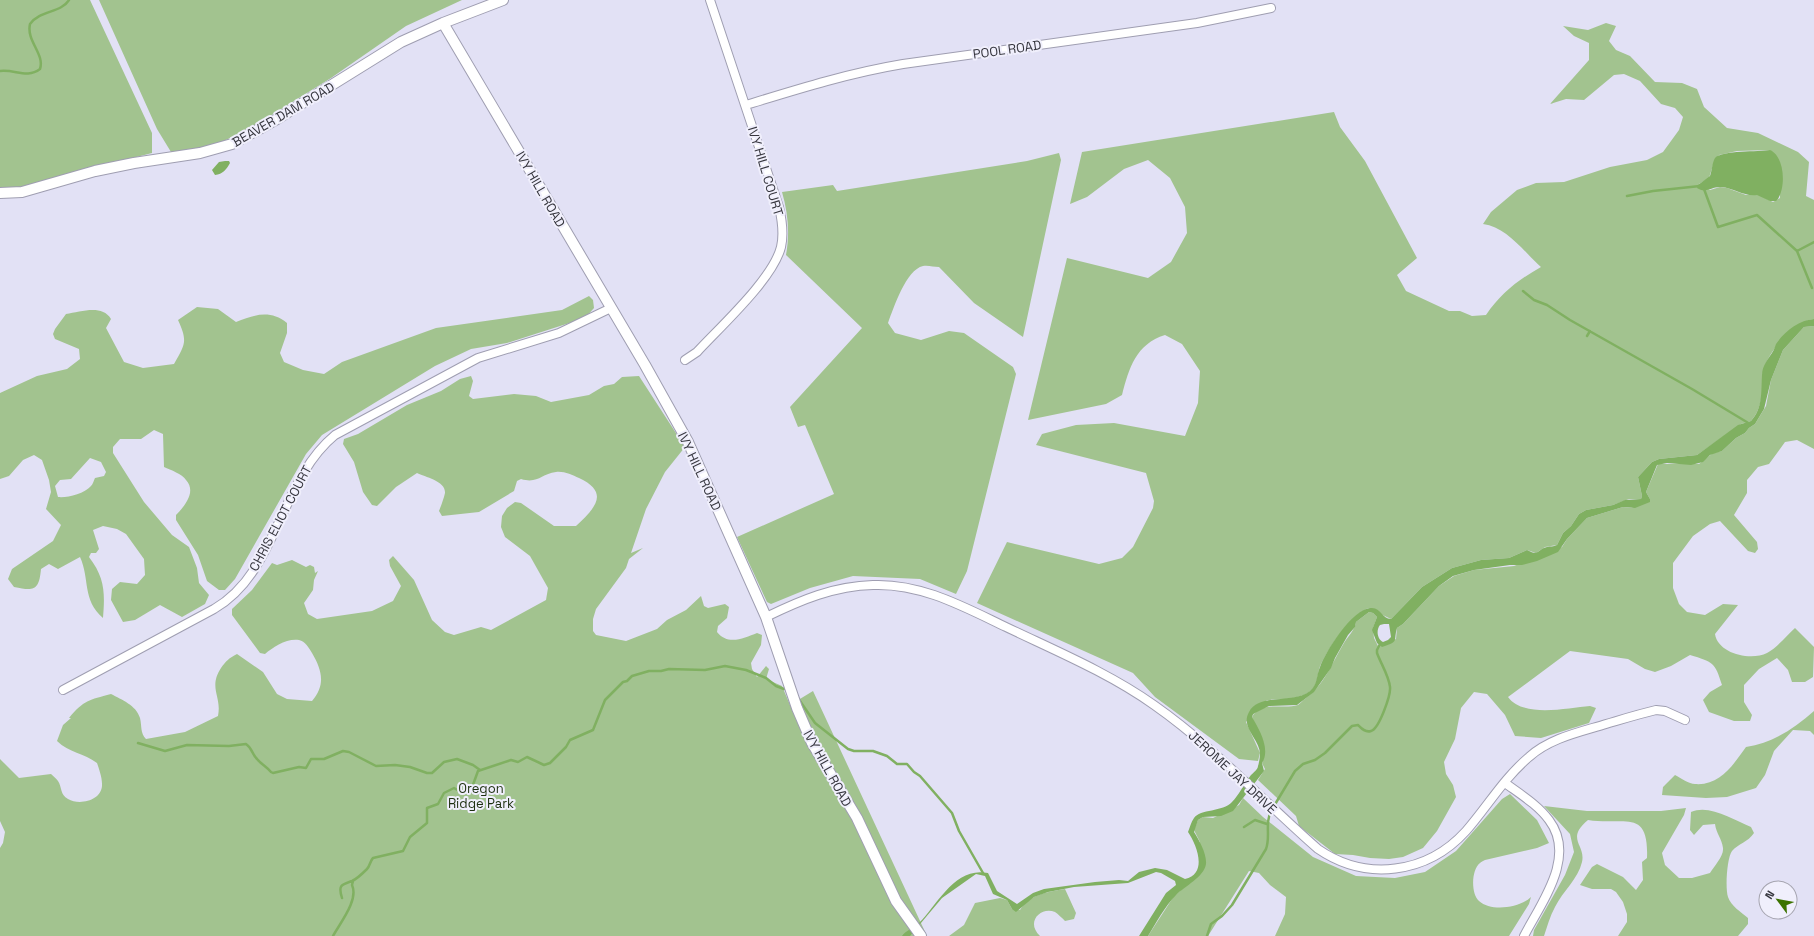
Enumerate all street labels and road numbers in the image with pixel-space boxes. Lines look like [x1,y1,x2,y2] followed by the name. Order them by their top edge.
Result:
[972,36,1042,63] street label: POOL ROAD
[229,78,337,151] street label: BEAVER DAM ROAD
[744,124,787,218] street label: IVY HILL COURT
[512,148,569,230] street label: IVY HILL ROAD
[674,429,725,513] street label: IVY HILL ROAD
[245,462,316,574] street label: CHRIS ELIOT COURT
[800,727,856,809] street label: IVY HILL ROAD
[1185,727,1280,818] street label: JEROME JAY DRIVE

